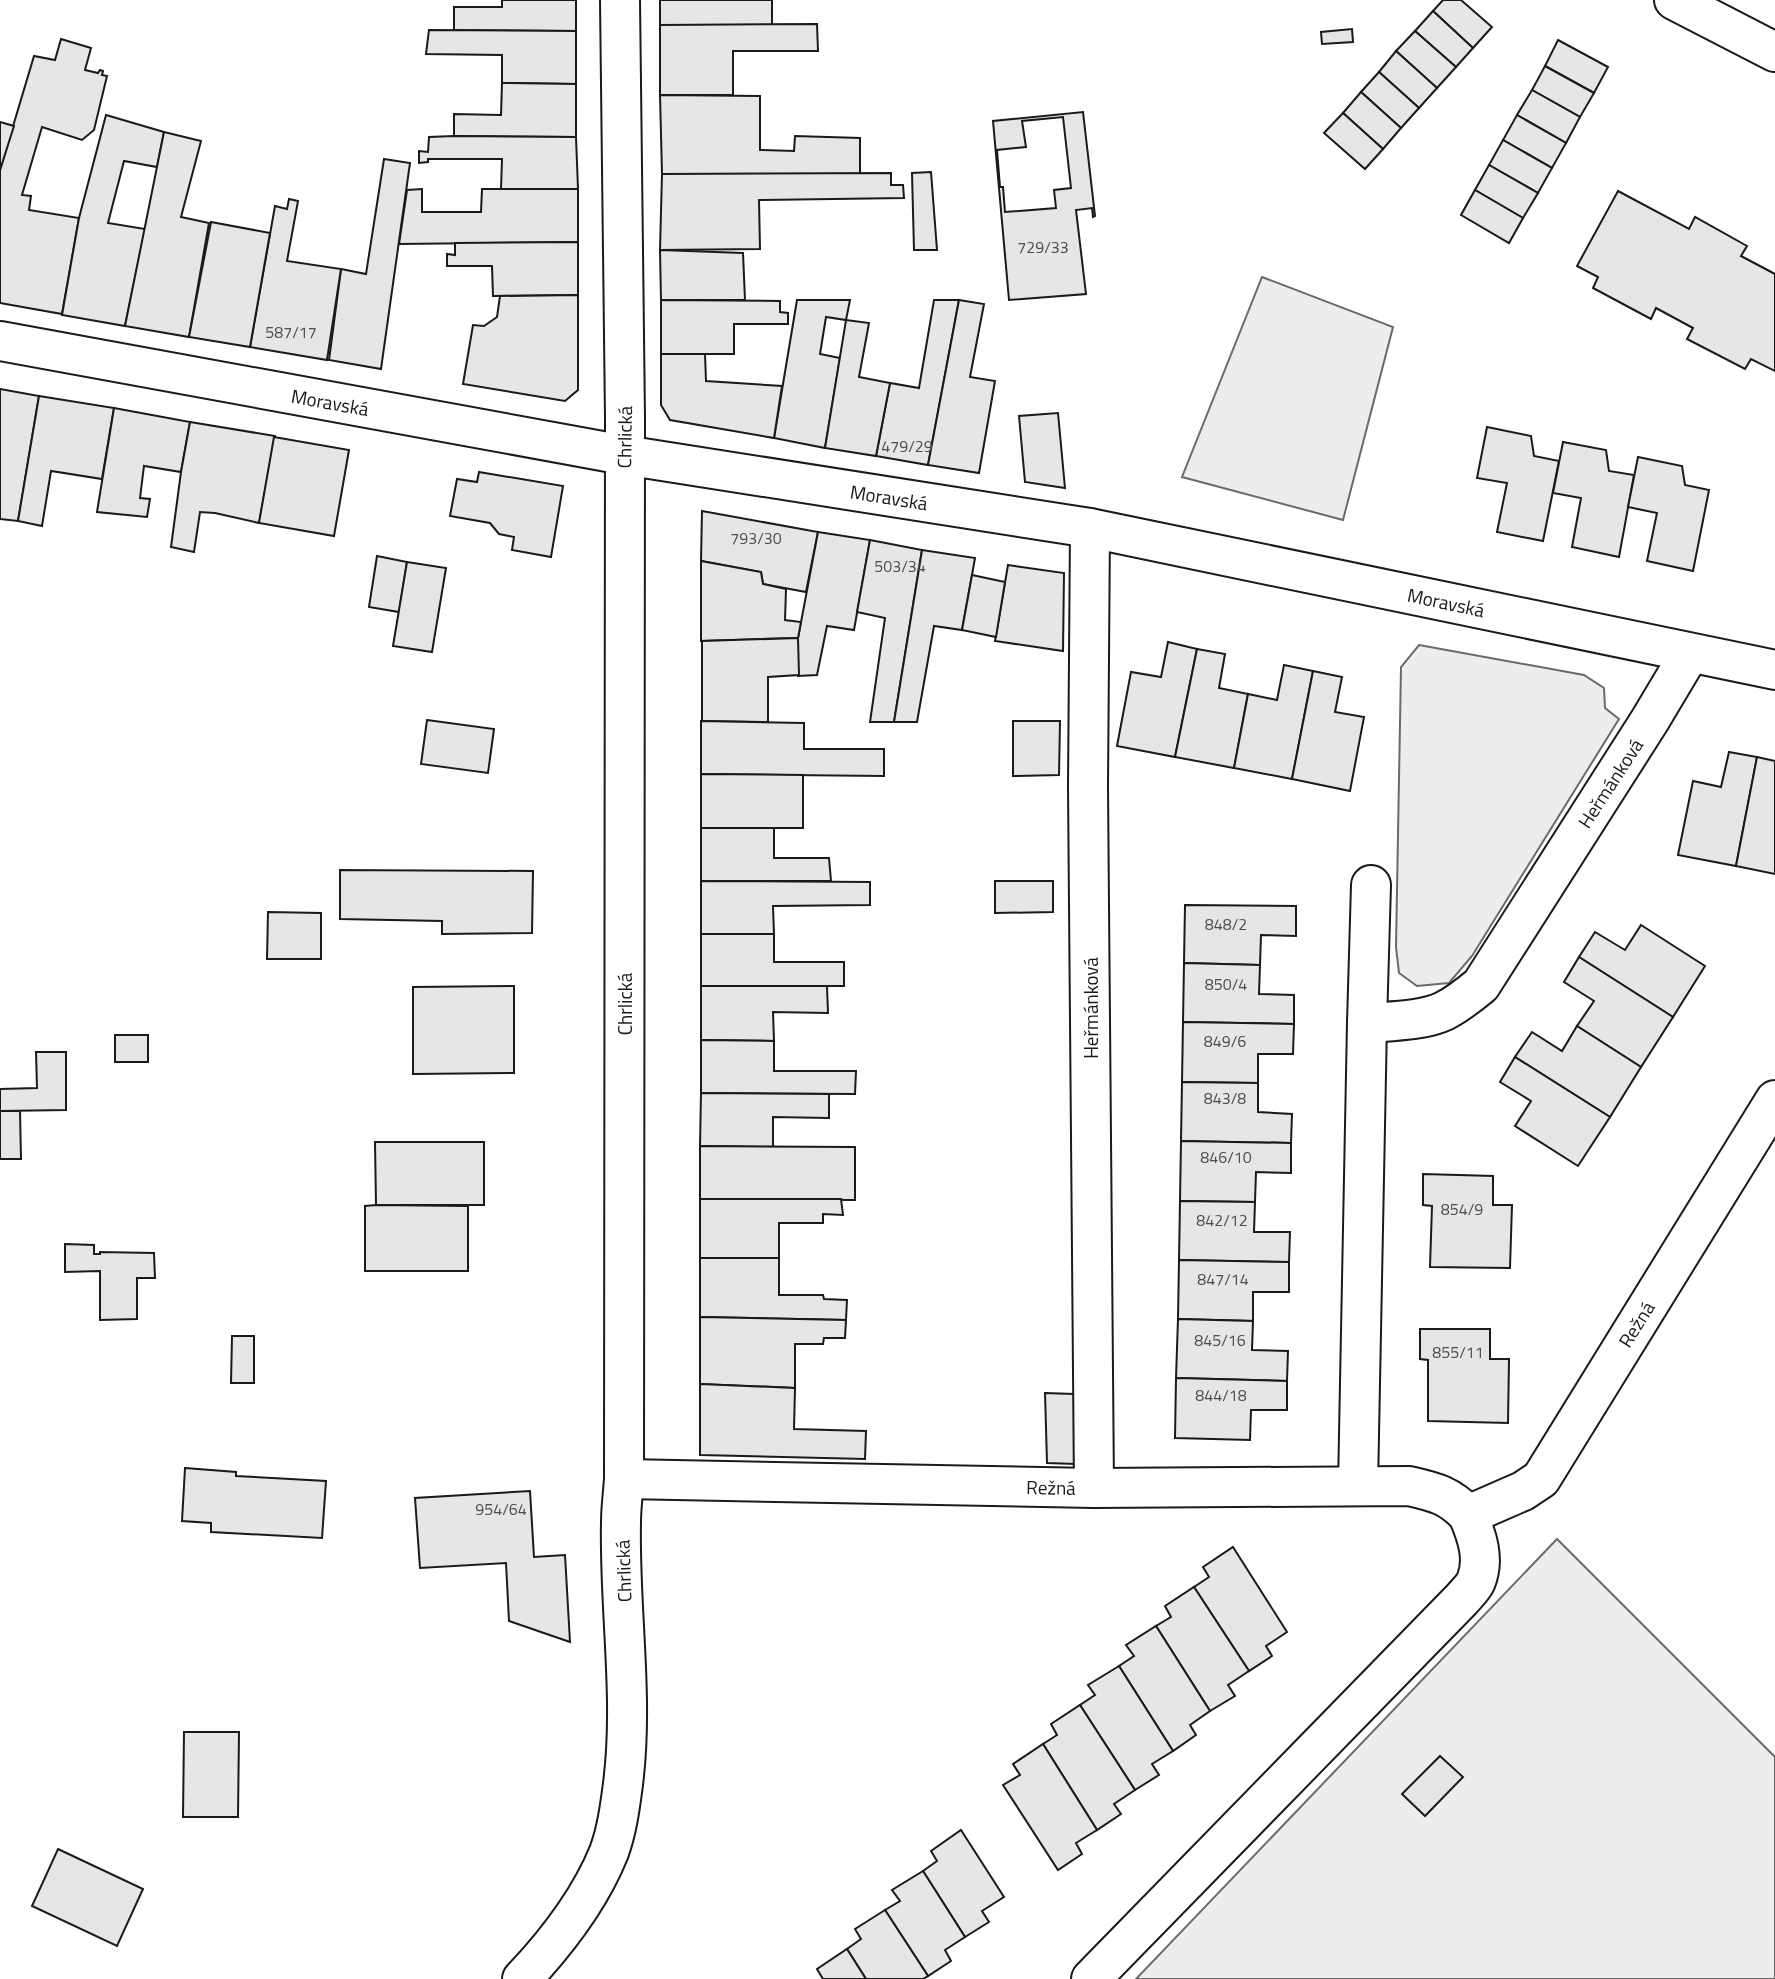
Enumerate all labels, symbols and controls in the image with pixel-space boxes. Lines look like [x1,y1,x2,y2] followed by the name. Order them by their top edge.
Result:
[1017,235,1069,259] house number: 729/33
[265,320,317,344] house number: 587/17
[289,381,372,423] street label: Moravská
[609,405,639,469] street label: Chrlická
[881,434,933,458] house number: 479/29
[848,477,930,518] street label: Moravská
[730,526,782,550] house number: 793/30
[874,554,926,578] house number: 503/34
[1405,580,1488,624] street label: Moravská
[1570,732,1650,834] street label: Heřmánková
[1205,912,1247,936] house number: 848/2
[1076,957,1105,1059] street label: Heřmánková
[610,972,639,1035] street label: Chrlická
[1205,972,1247,996] house number: 850/4
[1204,1029,1246,1053] house number: 849/6
[1204,1086,1246,1110] house number: 843/8
[1200,1145,1252,1169] house number: 846/10
[1441,1197,1483,1221] house number: 854/9
[1196,1208,1248,1232] house number: 842/12
[1197,1267,1249,1291] house number: 847/14
[1611,1295,1662,1353] street label: Režná
[1194,1328,1246,1352] house number: 845/16
[1432,1340,1484,1364] house number: 855/11
[1195,1383,1247,1407] house number: 844/18
[1026,1472,1076,1502] street label: Režná
[475,1497,527,1521] house number: 954/64
[607,1539,639,1603] street label: Chrlická

